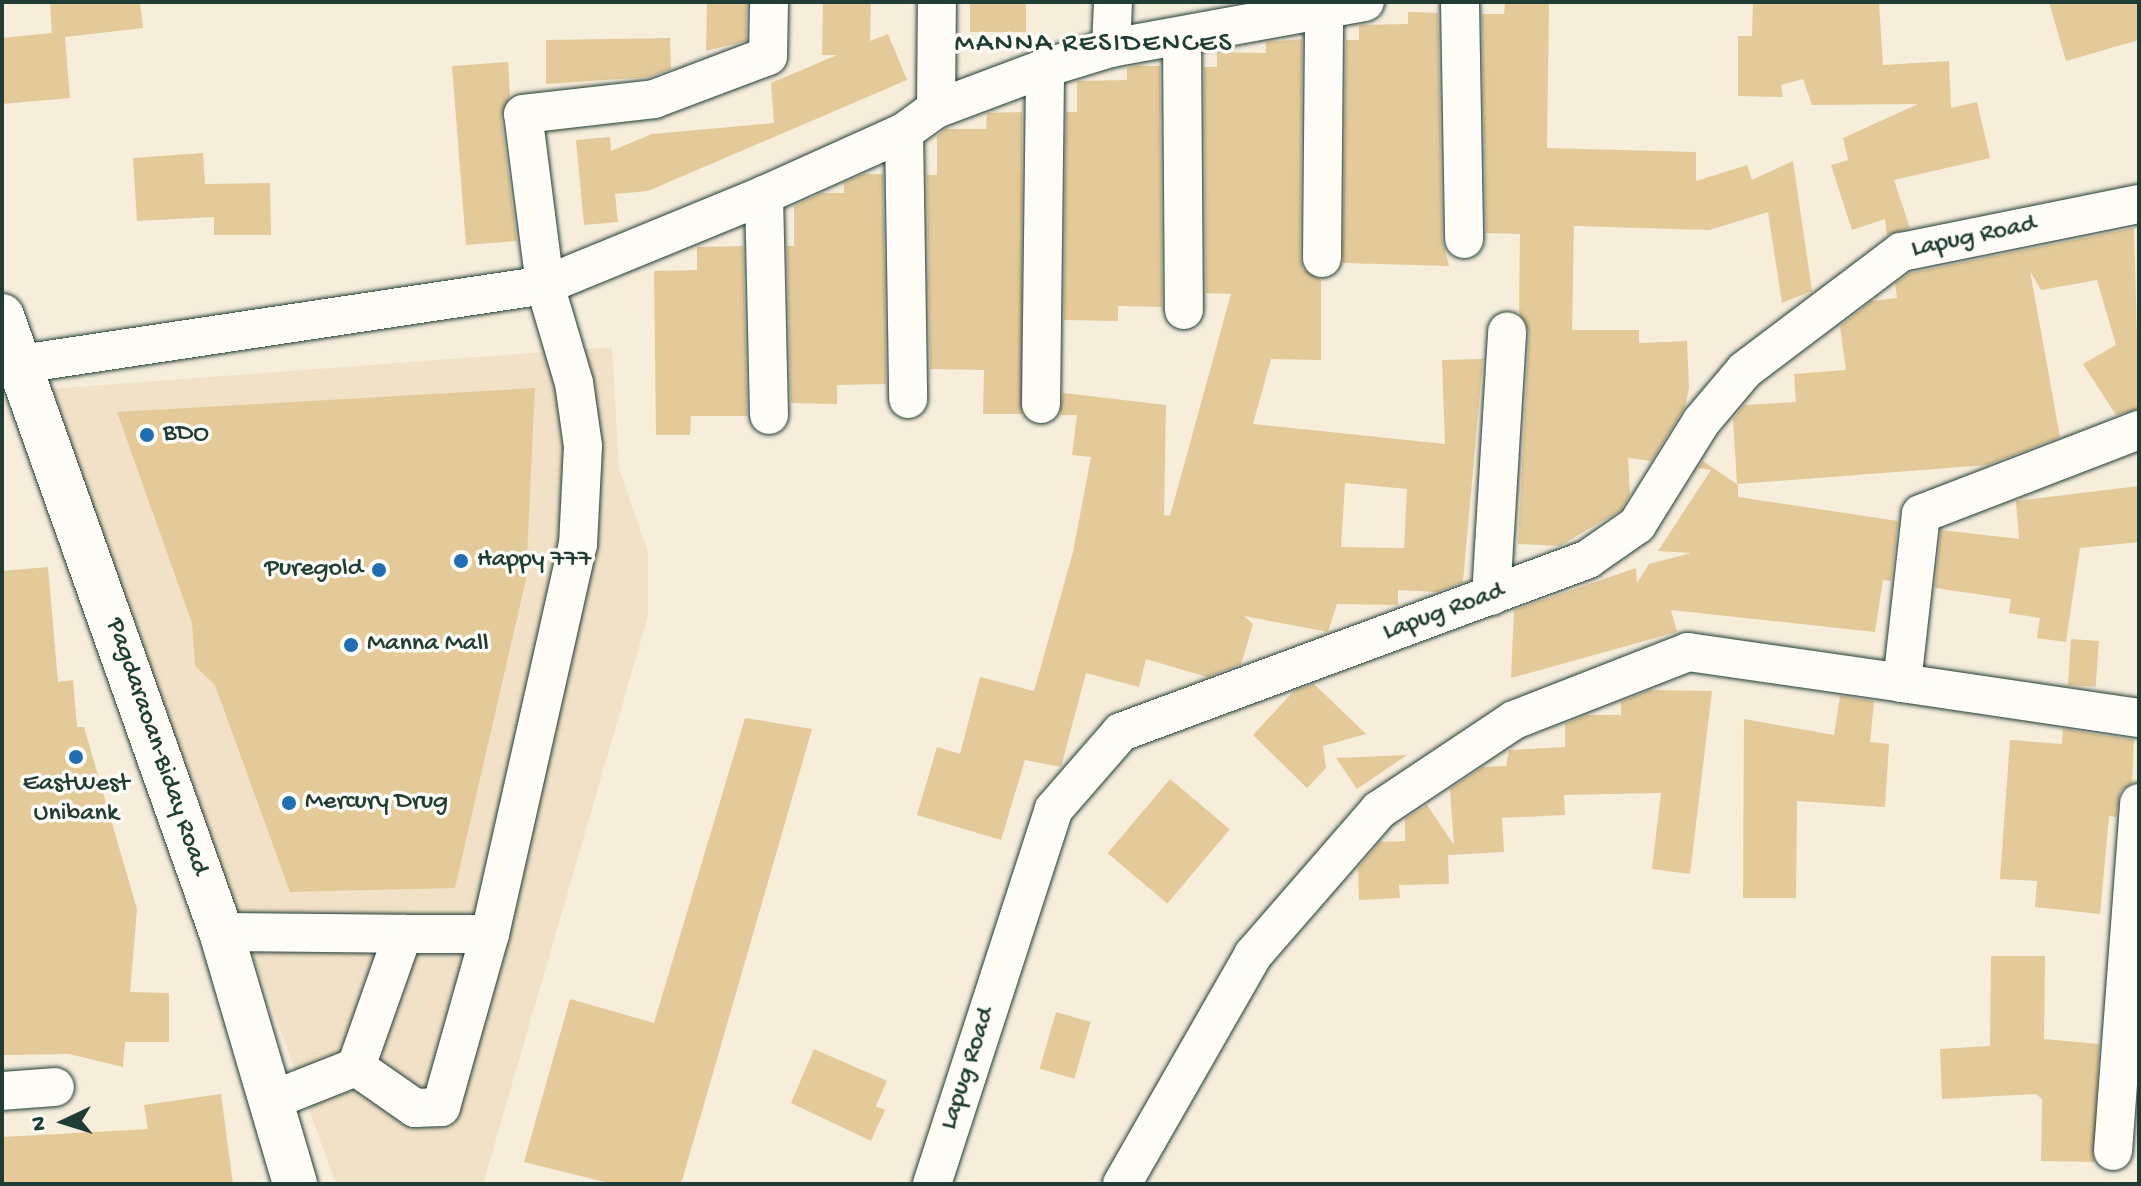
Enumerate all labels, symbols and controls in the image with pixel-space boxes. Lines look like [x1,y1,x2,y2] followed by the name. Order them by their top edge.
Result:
[954,28,1234,62] district label: MANNA RESIDENCES
[1909,210,2039,266] street label: Lapug Road
[163,419,209,451] place label: BDO
[138,426,156,444] marker: BDO
[477,545,591,577] place label: Happy 777
[452,552,470,570] marker: Happy 777
[265,554,363,586] place label: Puregold
[370,561,388,579] marker: Puregold
[1379,577,1509,649] street label: Lapug Road
[97,614,215,880] street label: Pagdaraoan-Biday Road
[367,629,489,661] place label: Manna Mall
[342,636,360,654] marker: Manna Mall
[67,748,85,766] marker: EastWest Unibank
[23,769,129,830] place label: EastWest Unibank
[305,787,448,819] place label: Mercury Drug
[280,794,298,812] marker: Mercury Drug
[935,1004,1003,1134] street label: Lapug Road
[24,1082,104,1162] north arrow
[27,1116,54,1132] text: N

